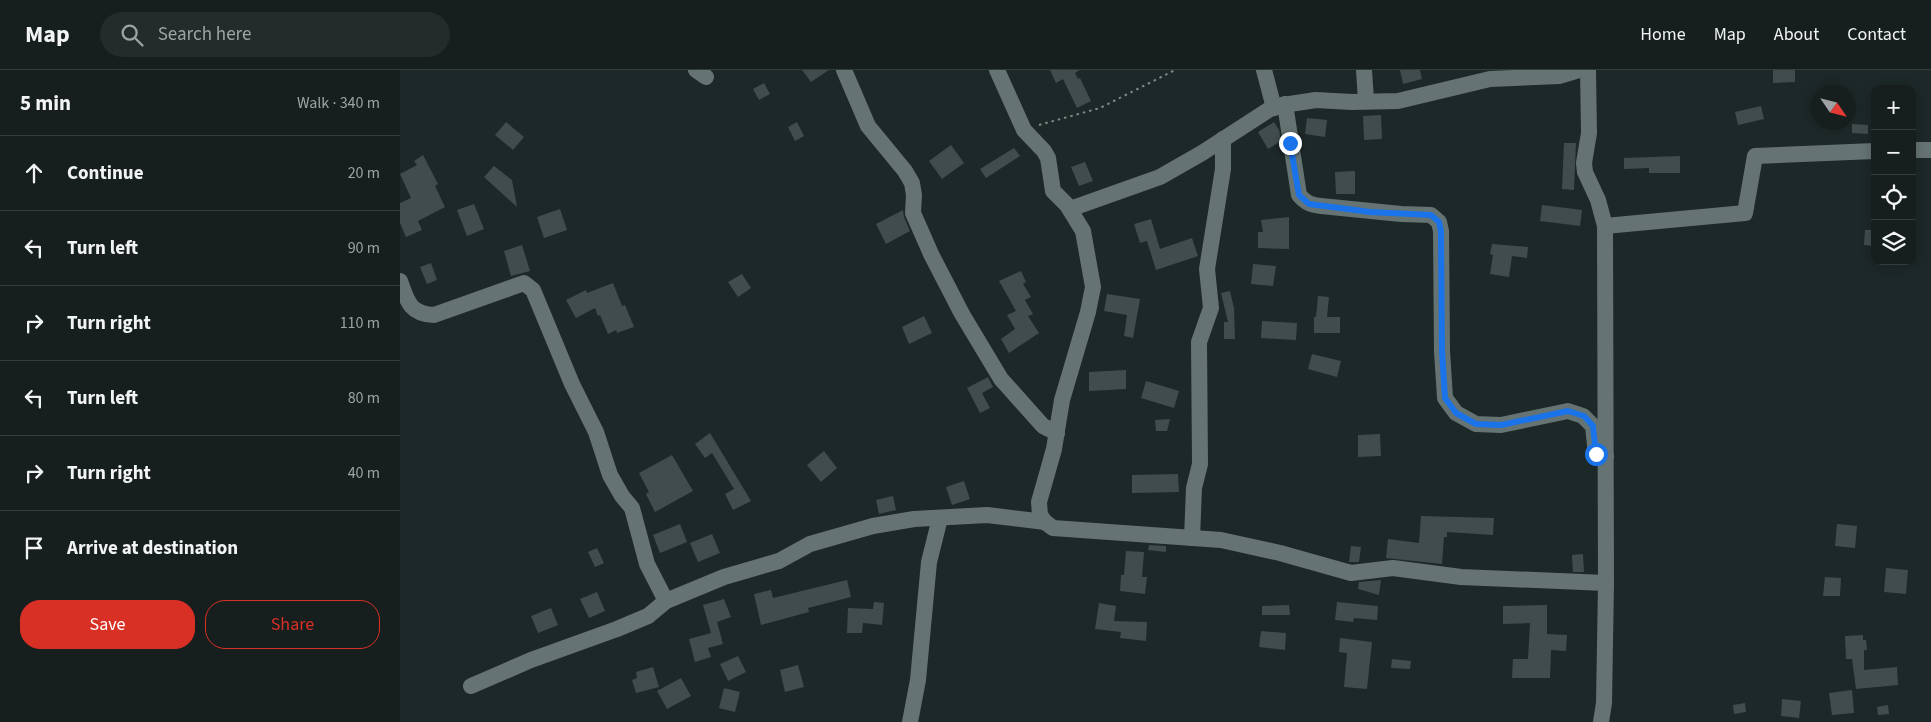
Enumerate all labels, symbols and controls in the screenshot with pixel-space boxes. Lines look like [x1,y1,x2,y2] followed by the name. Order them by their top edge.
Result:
[100,12,450,57] search box
[25,17,70,52] text: Map
[118,21,146,49] icon: search
[158,21,251,48] text: Search here
[1640,22,1686,47] text: Home
[1714,22,1746,47] text: Map
[1774,22,1819,47] text: About
[1847,22,1906,47] text: Contact
[1811,85,1856,130] north arrow
[1871,85,1916,265] map controls
[1871,85,1916,130] button: +
[20,88,71,118] text: 5 min
[297,92,380,114] text: Walk · 340 m
[1871,130,1916,175] button: −
[1279,132,1302,155] route end
[20,159,48,187] icon: ahead
[67,160,144,187] text: Continue
[348,162,380,184] text: 20 m
[1871,175,1916,220] button: locate
[1871,220,1916,265] button: layers
[20,234,48,262] icon: left
[67,235,138,262] text: Turn left
[348,237,380,259] text: 90 m
[20,309,48,337] icon: right
[67,310,151,337] text: Turn right
[340,312,380,334] text: 110 m
[20,384,48,412] icon: left
[67,385,138,412] text: Turn left
[348,387,380,409] text: 80 m
[1585,443,1608,466] route start
[20,459,48,487] icon: right
[67,460,151,487] text: Turn right
[348,462,380,484] text: 40 m
[20,534,48,562] icon: arrive
[67,535,238,562] text: Arrive at destination
[20,600,195,649] button: Save
[205,600,380,649] button: Share

